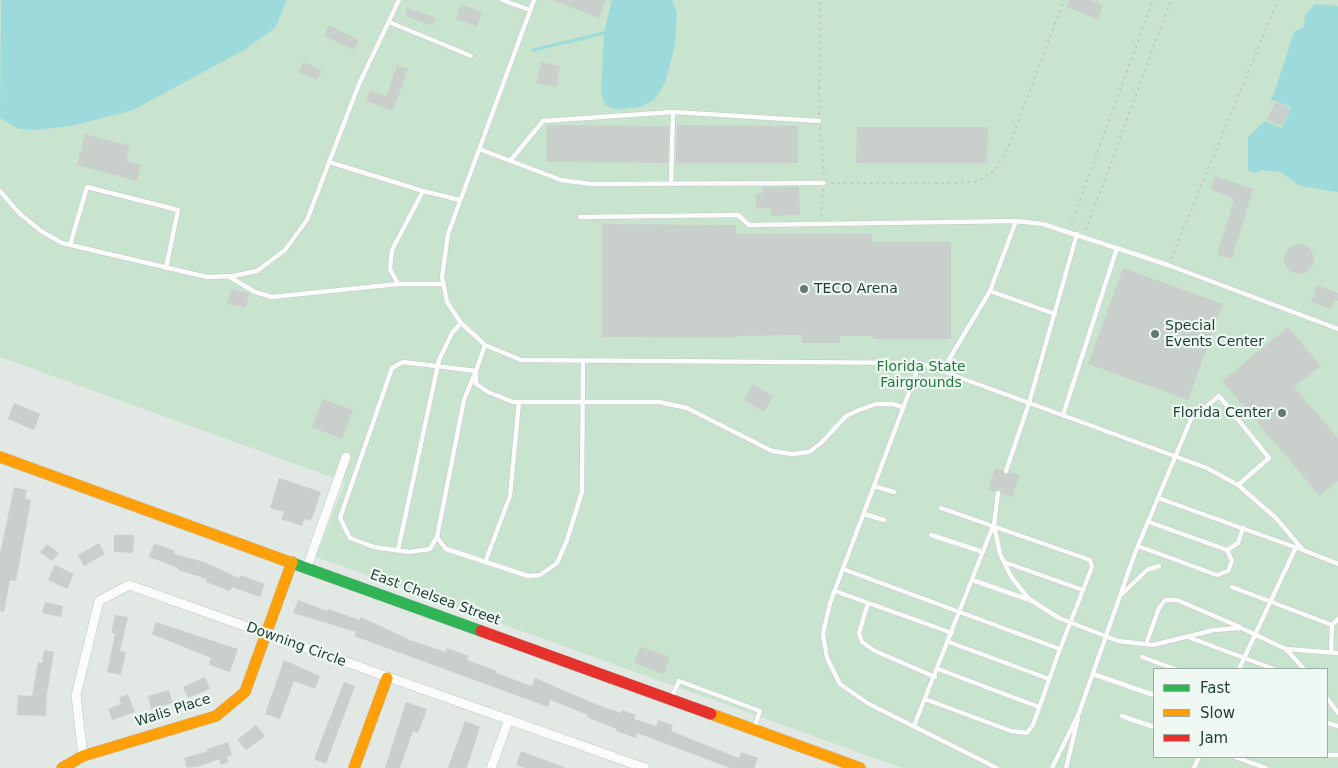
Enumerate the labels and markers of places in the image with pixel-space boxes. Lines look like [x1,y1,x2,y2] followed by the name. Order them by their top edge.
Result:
[814,281,898,297] place label: TECO Arena
[798,283,810,295] marker: TECO Arena
[1165,318,1264,351] place label: Special Events Center
[1149,328,1161,340] marker: Special Events Center
[1173,405,1272,421] place label: Florida Center
[1276,407,1288,419] marker: Florida Center

